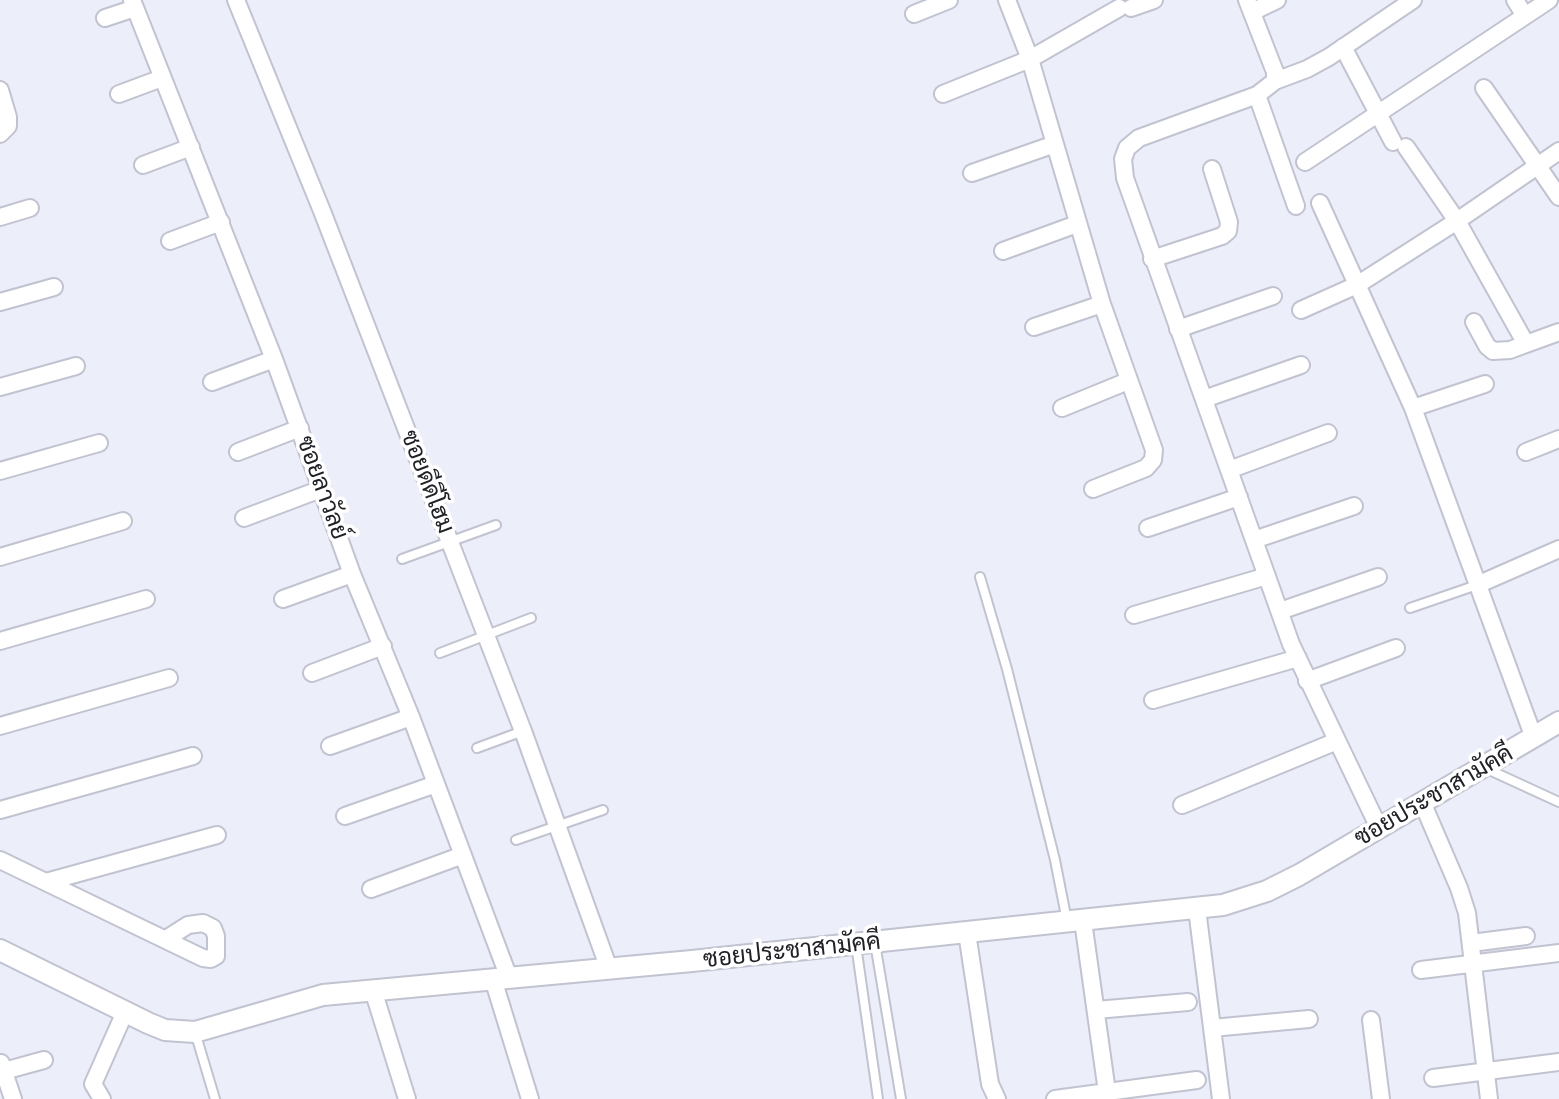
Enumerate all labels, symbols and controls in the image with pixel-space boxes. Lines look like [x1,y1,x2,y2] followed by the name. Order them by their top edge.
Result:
[394,426,460,538] street label: ซอยดีดีโฮม
[290,432,354,544] street label: ซอยลาวัลย์
[1350,739,1518,853] street label: ซอยประชาสามัคคี
[702,927,882,975] street label: ซอยประชาสามัคคี

